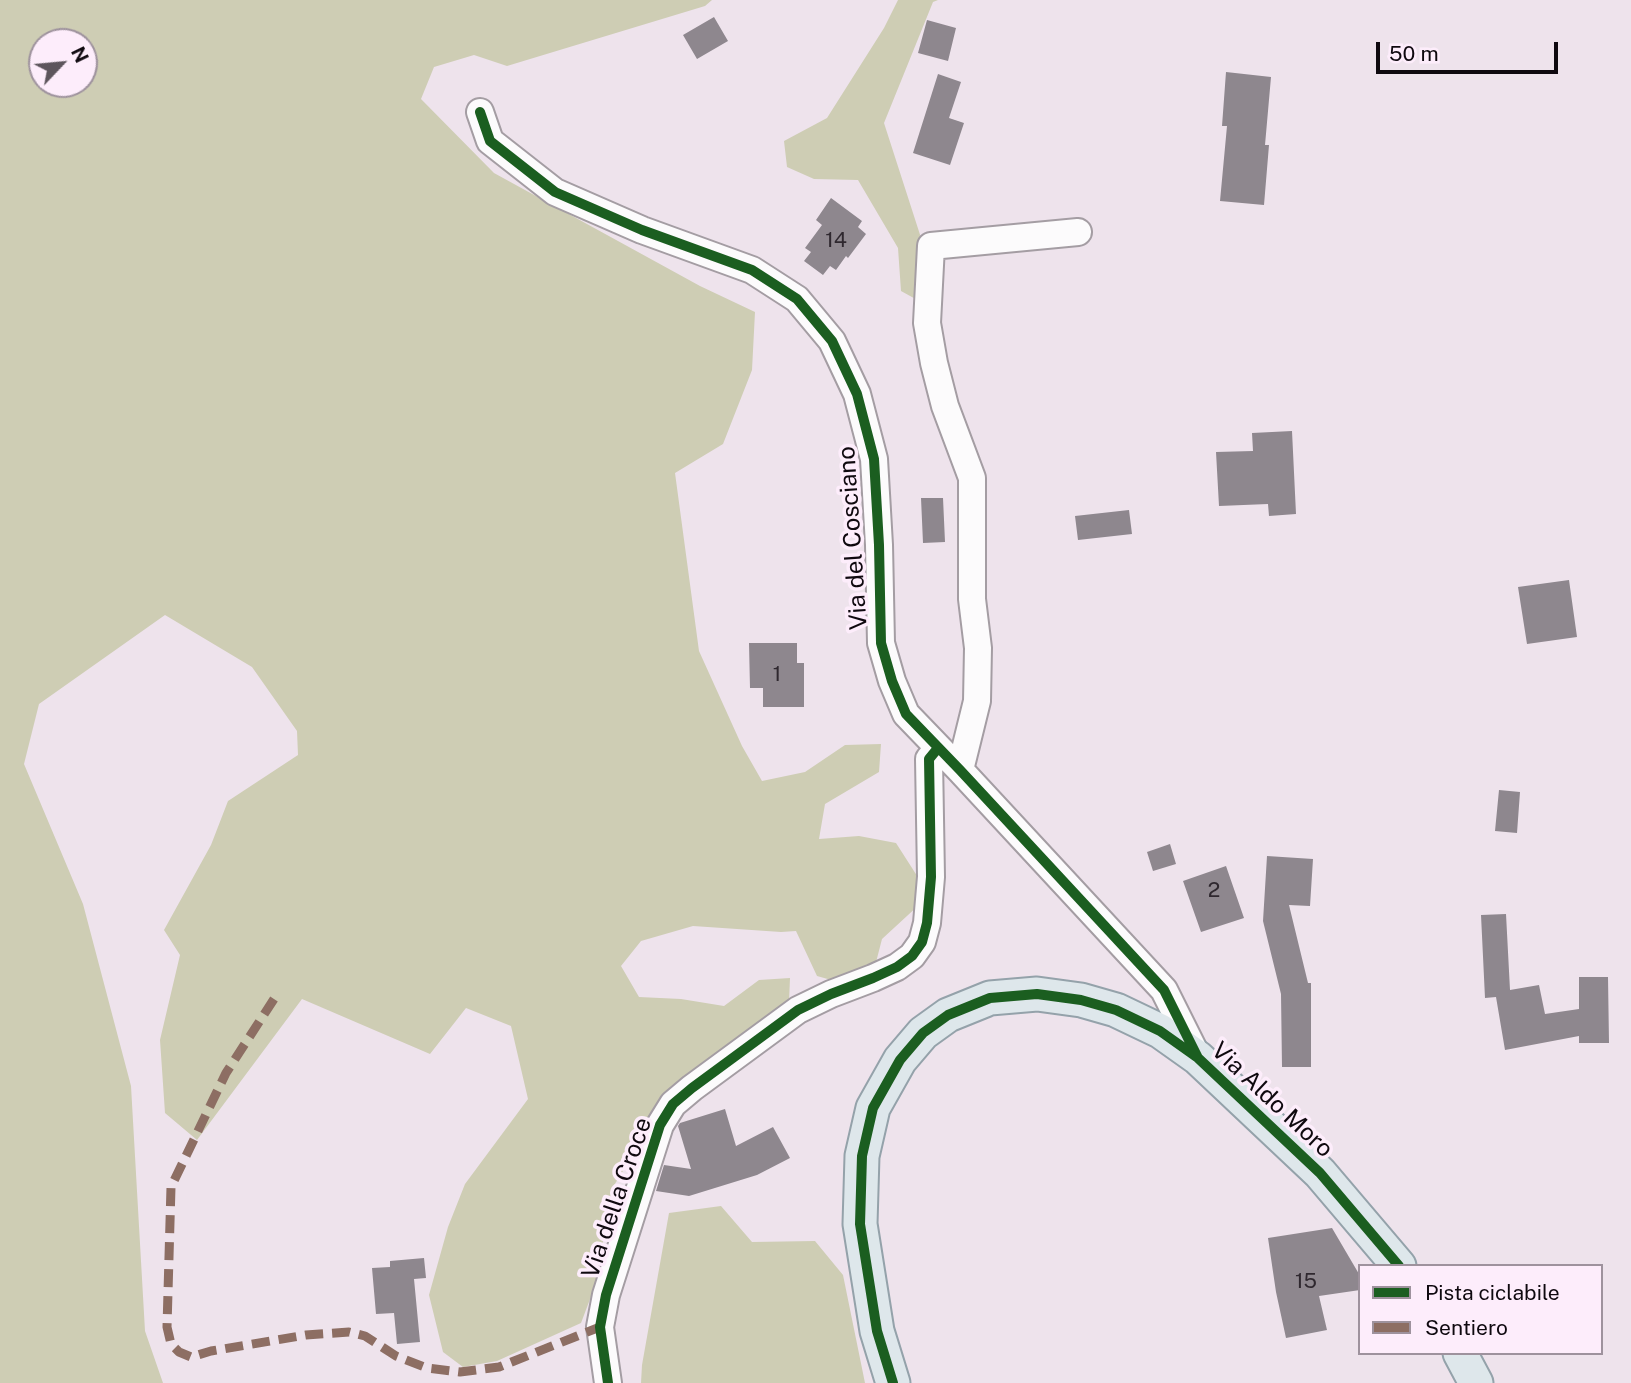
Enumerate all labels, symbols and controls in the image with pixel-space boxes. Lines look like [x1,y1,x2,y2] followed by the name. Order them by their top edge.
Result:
[28,28,98,98] north arrow
[1379,28,1561,72] scale bar
[1389,41,1439,66] text: 50 m
[67,43,93,66] text: N
[825,228,847,254] house number: 14
[832,445,874,631] street label: Via del Cosciano
[773,662,781,688] house number: 1
[1208,878,1220,904] house number: 2
[1205,1036,1339,1164] street label: Via Aldo Moro
[576,1114,658,1282] street label: Via della Croce
[1358,1264,1603,1355] legend
[1295,1269,1317,1295] house number: 15
[1425,1280,1560,1305] text: Pista ciclabile
[1425,1315,1508,1340] text: Sentiero

